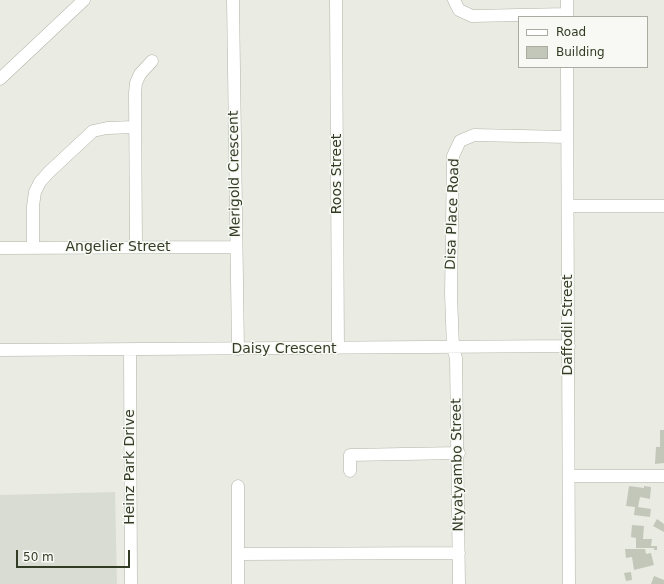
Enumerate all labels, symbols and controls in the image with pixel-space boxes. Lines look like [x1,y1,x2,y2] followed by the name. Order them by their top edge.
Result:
[518,16,648,68] legend
[556,25,586,39] text: Road
[556,45,605,59] text: Building
[225,110,245,238] street label: Merigold Crescent
[329,134,345,214] street label: Roos Street
[443,158,463,270] street label: Disa Place Road
[65,239,171,255] street label: Angelier Street
[560,274,576,376] street label: Daffodil Street
[231,341,337,357] street label: Daisy Crescent
[448,398,468,532] street label: Ntyatyambo Street
[122,409,138,525] street label: Heinz Park Drive
[18,542,132,568] scale bar
[23,550,54,564] text: 50 m

